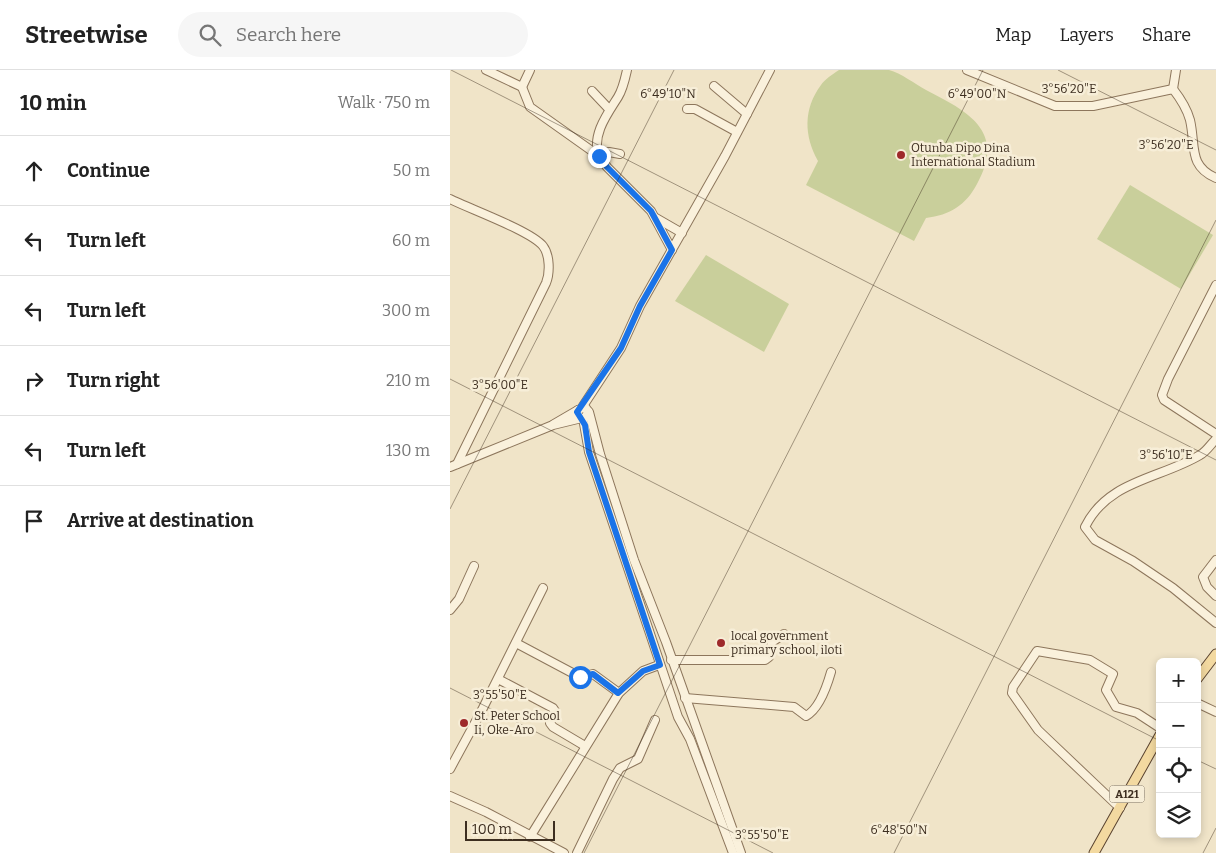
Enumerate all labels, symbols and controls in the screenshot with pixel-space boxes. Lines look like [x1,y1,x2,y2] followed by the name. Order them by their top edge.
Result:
[178,12,528,57] search box
[25,21,148,49] text: Streetwise
[196,21,224,49] icon: search
[236,23,341,46] text: Search here
[995,24,1031,46] text: Map
[1059,24,1114,46] text: Layers
[1142,24,1191,46] text: Share
[1042,82,1096,96] text: 3°56'20"E
[640,87,696,101] text: 6°49'10"N
[948,87,1007,101] text: 6°49'00"N
[20,90,86,116] text: 10 min
[338,93,430,112] text: Walk · 750 m
[1139,138,1193,152] text: 3°56'20"E
[911,141,1036,169] place label: Otunba Dipo Dina International Stadium
[588,145,611,168] route end
[895,149,907,161] marker: Otunba Dipo Dina International Stadium
[20,157,48,185] icon: ahead
[67,159,150,182] text: Continue
[393,161,430,180] text: 50 m
[20,227,48,255] icon: left
[67,229,146,252] text: Turn left
[392,231,430,250] text: 60 m
[20,297,48,325] icon: left
[67,299,146,322] text: Turn left
[382,301,430,320] text: 300 m
[20,367,48,395] icon: right
[67,369,160,392] text: Turn right
[386,371,430,390] text: 210 m
[472,378,528,392] text: 3°56'00"E
[20,437,48,465] icon: left
[67,439,146,462] text: Turn left
[386,441,430,460] text: 130 m
[1139,448,1193,462] text: 3°56'10"E
[20,507,48,535] icon: arrive
[67,509,254,532] text: Arrive at destination
[731,629,843,657] place label: local government primary school, iloti
[715,637,727,649] marker: local government primary school, iloti
[1156,658,1201,838] map controls
[1156,658,1201,703] button: +
[569,666,592,689] route start
[473,688,527,702] text: 3°55'50"E
[1156,703,1201,748] button: −
[474,709,561,737] place label: St. Peter School Ii, Oke-Aro
[458,717,470,729] marker: St. Peter School Ii, Oke-Aro
[1156,748,1201,793] button: locate
[1110,786,1144,802] road number: A121
[1156,793,1201,838] button: layers
[465,818,555,841] scale bar
[472,821,512,838] text: 100 m
[871,823,928,837] text: 6°48'50"N
[735,828,789,842] text: 3°55'50"E

